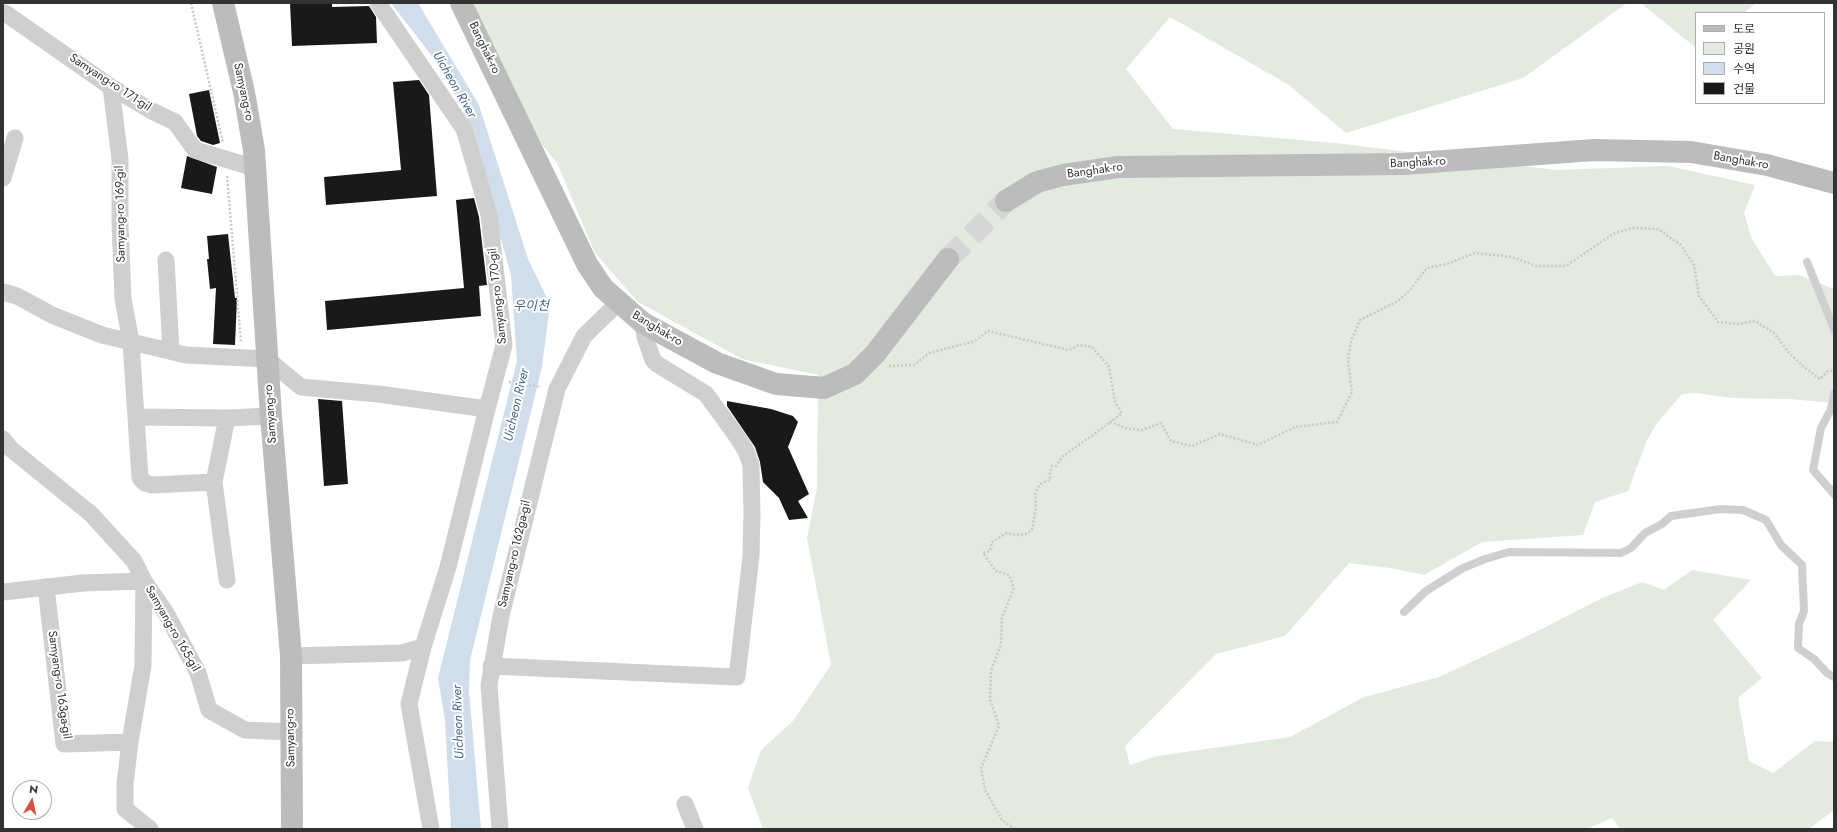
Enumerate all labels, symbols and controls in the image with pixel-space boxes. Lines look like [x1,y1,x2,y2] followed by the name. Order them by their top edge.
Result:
[1695,12,1825,104] legend
[465,20,503,76] street label: Banghak-ro
[1733,20,1755,38] text: 도로
[1733,40,1755,58] text: 공원
[429,49,479,121] water label: Uicheon River
[66,51,154,115] street label: Samyang-ro 171-gil
[1733,60,1755,78] text: 수역
[230,62,256,122] street label: Samyang-ro
[1733,80,1755,98] text: 건물
[1712,149,1770,173] street label: Banghak-ro
[1390,154,1446,172] street label: Banghak-ro
[1066,160,1124,182] street label: Banghak-ro
[113,165,129,263] street label: Samyang-ro 169-gil
[486,247,510,345] street label: Samyang-ro 170-gil
[513,299,549,315] water label: 우이천
[629,308,685,350] street label: Banghak-ro
[501,367,533,443] water label: Uicheon River
[262,384,280,444] street label: Samyang-ro
[496,499,534,609] street label: Samyang-ro 162ga-gil
[142,583,202,675] street label: Samyang-ro 165-gil
[44,630,74,740] street label: Samyang-ro 163ga-gil
[450,685,468,759] water label: Uicheon River
[283,708,299,768] street label: Samyang-ro
[12,780,52,820] north arrow
[28,781,39,798] text: N

